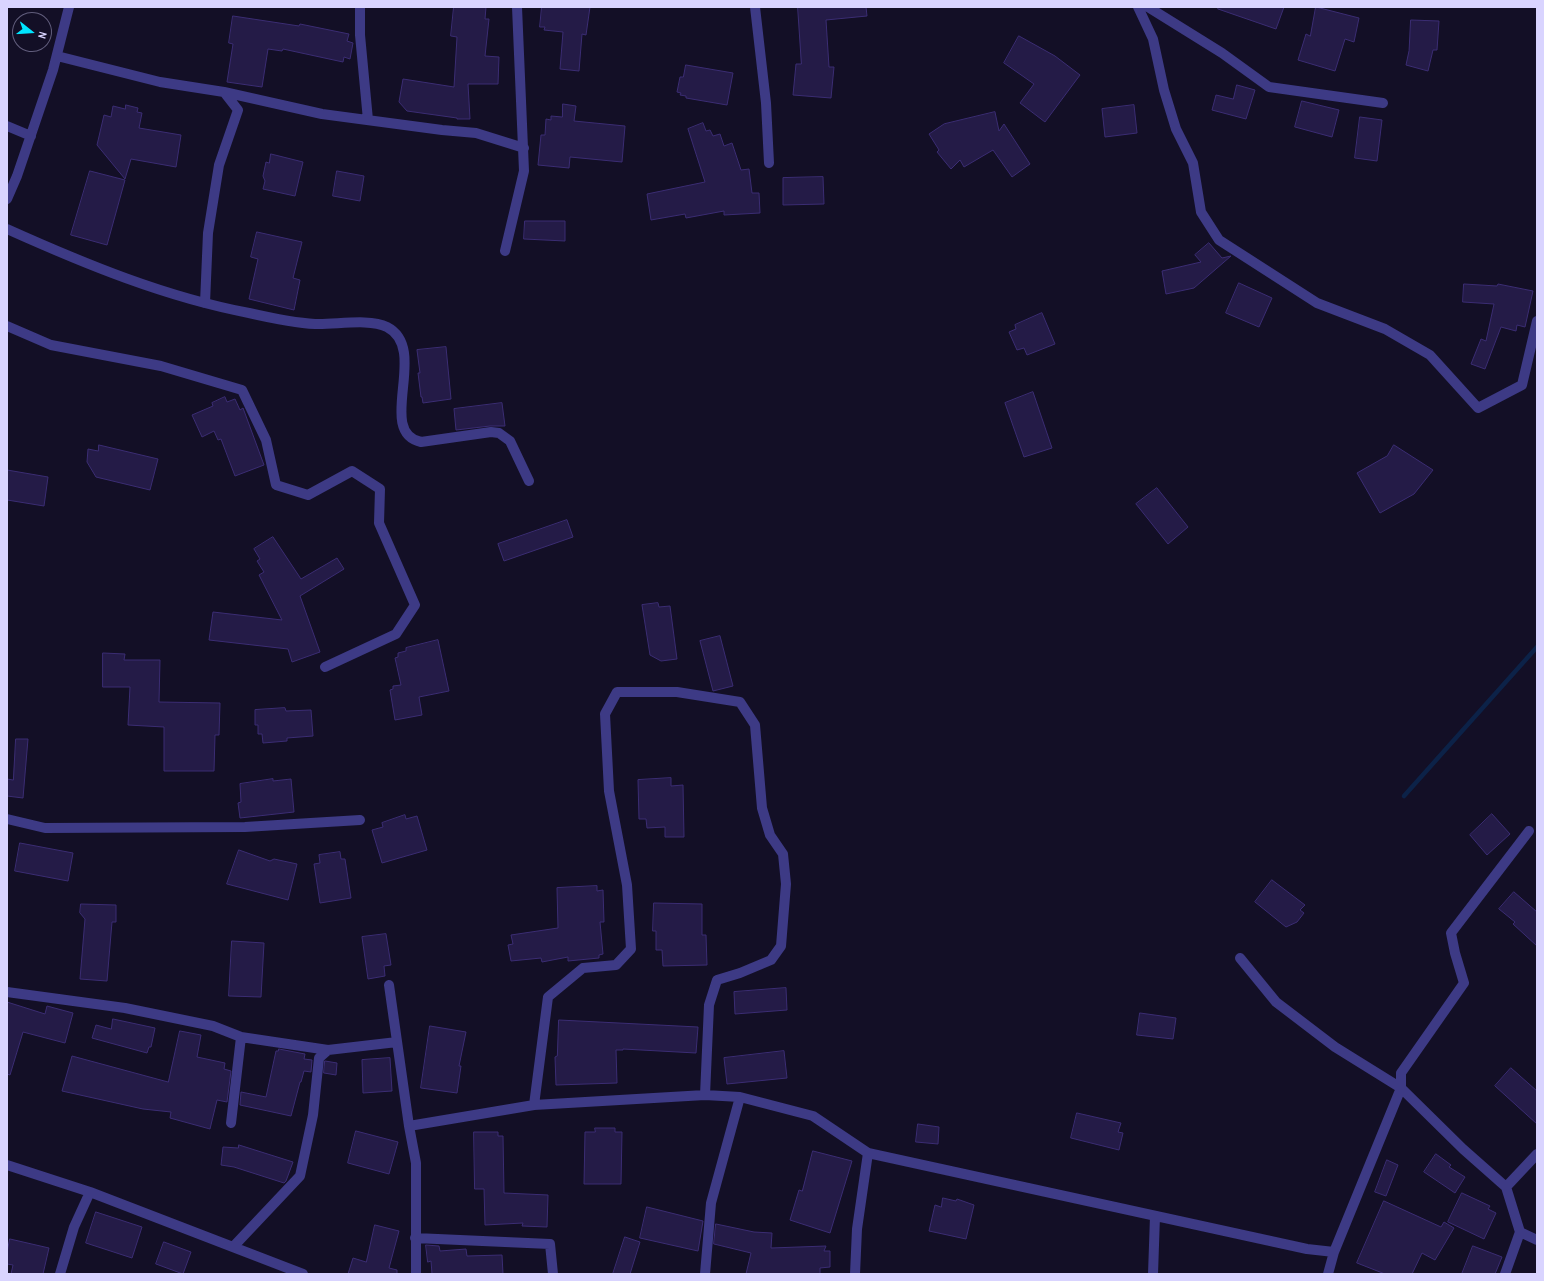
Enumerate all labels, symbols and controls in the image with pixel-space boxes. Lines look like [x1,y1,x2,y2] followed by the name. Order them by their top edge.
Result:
[12,12,52,52] north arrow
[35,30,50,40] text: N

